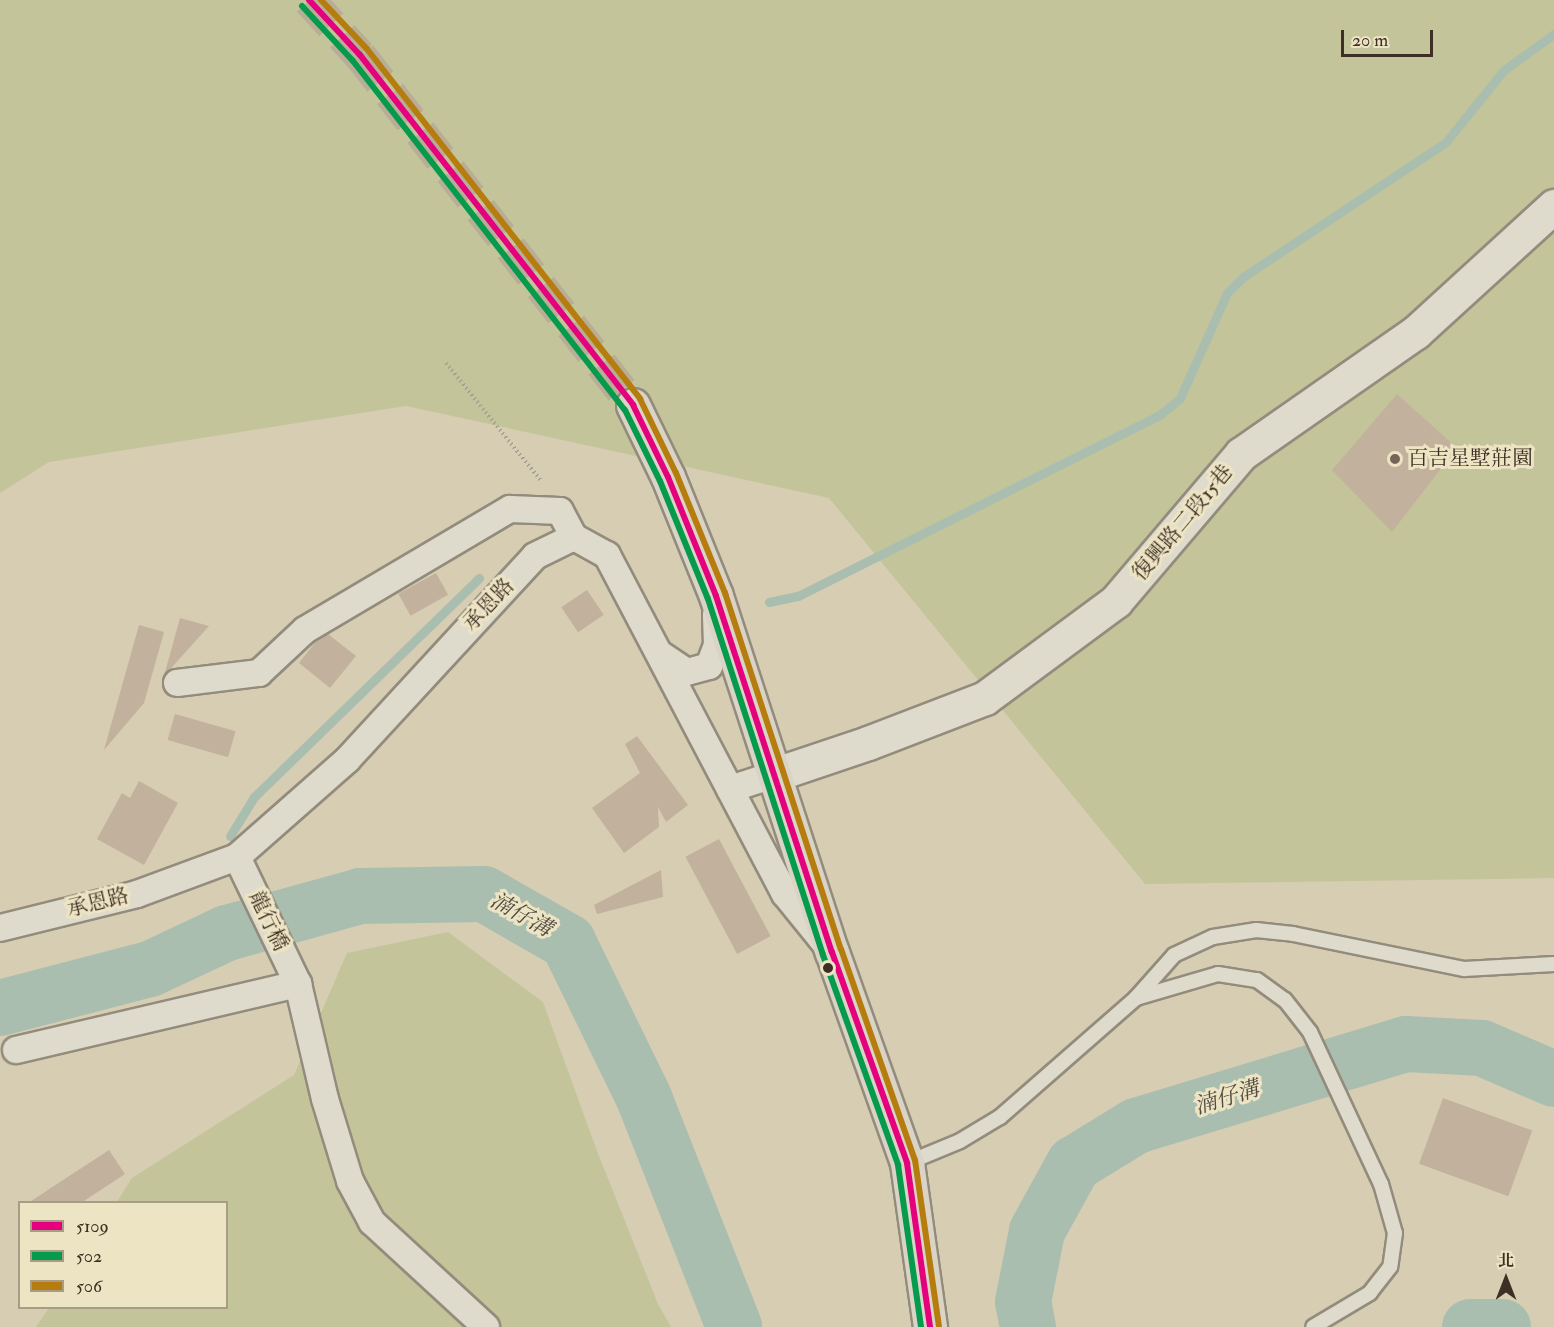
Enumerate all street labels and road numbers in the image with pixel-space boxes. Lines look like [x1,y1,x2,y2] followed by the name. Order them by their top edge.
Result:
[1127,460,1239,586] street label: 復興路二段15巷
[458,573,520,637] street label: 承恩路
[64,883,132,923] street label: 承恩路
[243,887,293,955] street label: 龍行橋

